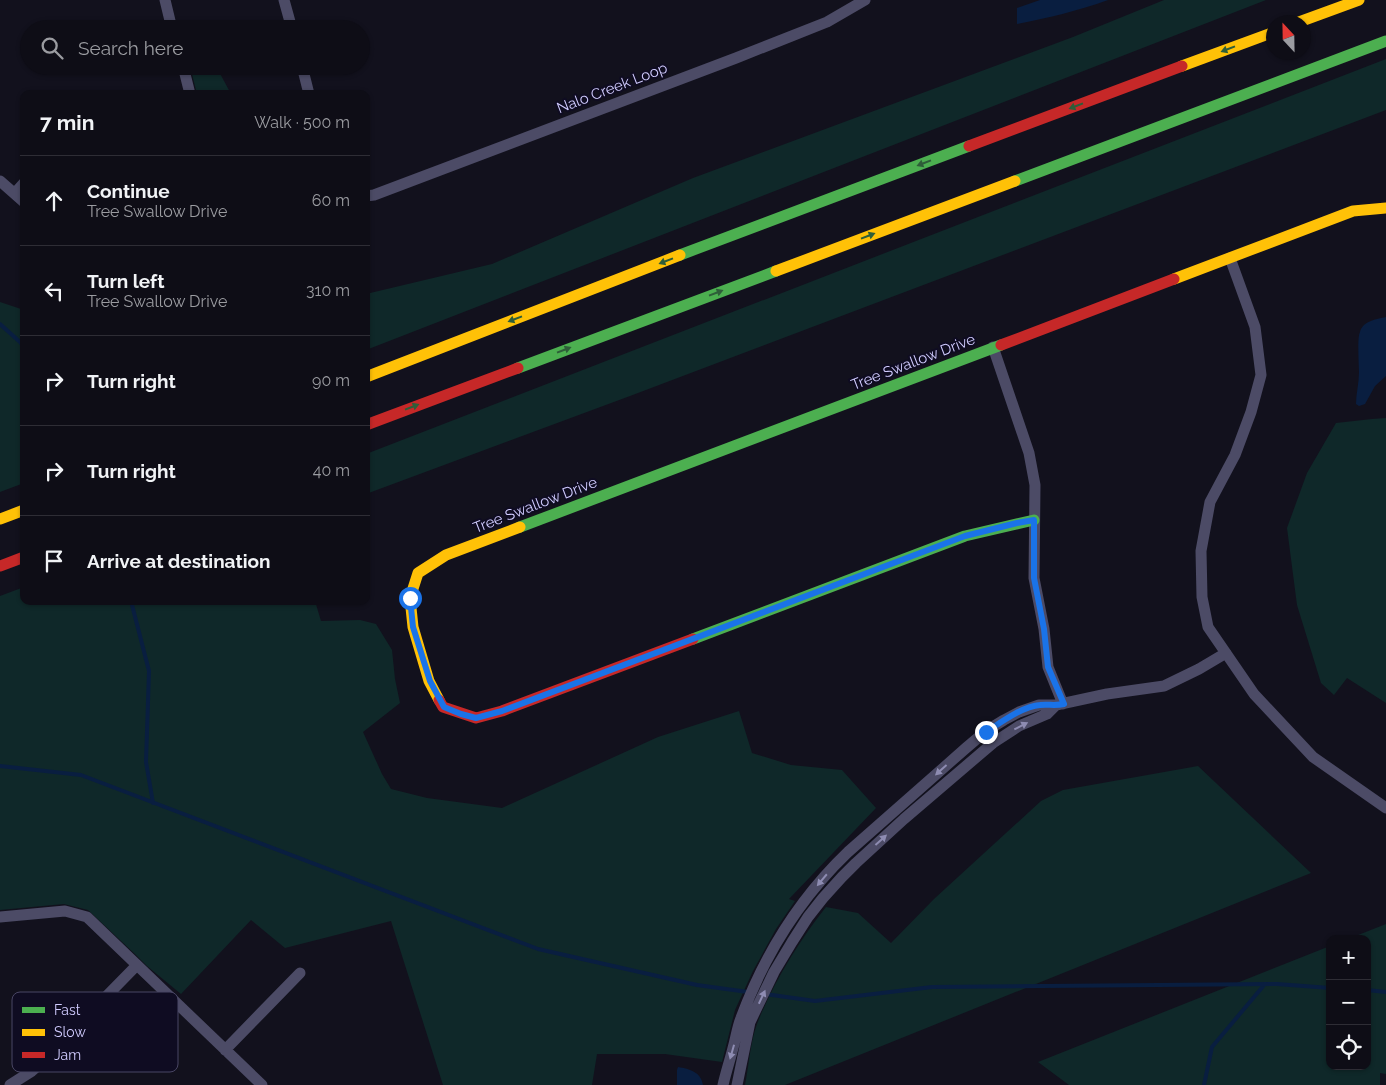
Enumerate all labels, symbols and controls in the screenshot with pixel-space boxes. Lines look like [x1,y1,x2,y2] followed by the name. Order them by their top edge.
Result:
[1266,15,1311,60] north arrow
[20,20,370,75] search box
[38,34,66,62] icon: search
[78,37,184,59] text: Search here
[1220,45,1235,53] one-way arrow
[554,59,670,117] street label: Nalo Creek Loop
[1068,103,1083,110] one-way arrow
[40,110,94,135] text: 7 min
[254,113,350,132] text: Walk · 500 m
[916,160,931,167] one-way arrow
[87,180,170,202] text: Continue
[40,187,68,215] icon: ahead
[312,191,350,210] text: 60 m
[87,202,227,221] text: Tree Swallow Drive
[861,232,876,240] one-way arrow
[659,258,674,265] one-way arrow
[87,270,164,292] text: Turn left
[40,277,68,305] icon: left
[306,281,350,300] text: 310 m
[709,289,724,297] one-way arrow
[87,292,227,311] text: Tree Swallow Drive
[508,316,522,324] one-way arrow
[848,330,978,394] street label: Tree Swallow Drive
[557,346,572,354] one-way arrow
[40,367,68,395] icon: right
[87,370,176,392] text: Turn right
[312,371,350,390] text: 90 m
[405,403,420,411] one-way arrow
[40,457,68,485] icon: right
[87,460,176,482] text: Turn right
[313,461,350,480] text: 40 m
[470,473,600,537] street label: Tree Swallow Drive
[40,547,68,575] icon: arrive
[87,550,271,572] text: Arrive at destination
[399,587,422,610] route start
[975,721,998,744] route end
[1013,722,1028,730] one-way arrow
[935,764,947,776] one-way arrow
[875,834,888,845] one-way arrow
[816,873,827,886] one-way arrow
[1326,935,1371,1070] map controls
[1326,935,1371,980] button: +
[1326,980,1371,1025] button: −
[758,989,766,1004] one-way arrow
[12,992,178,1072] legend
[54,1002,81,1018] text: Fast
[54,1024,86,1040] text: Slow
[1326,1025,1371,1070] button: locate
[727,1045,735,1060] one-way arrow
[54,1047,81,1063] text: Jam

